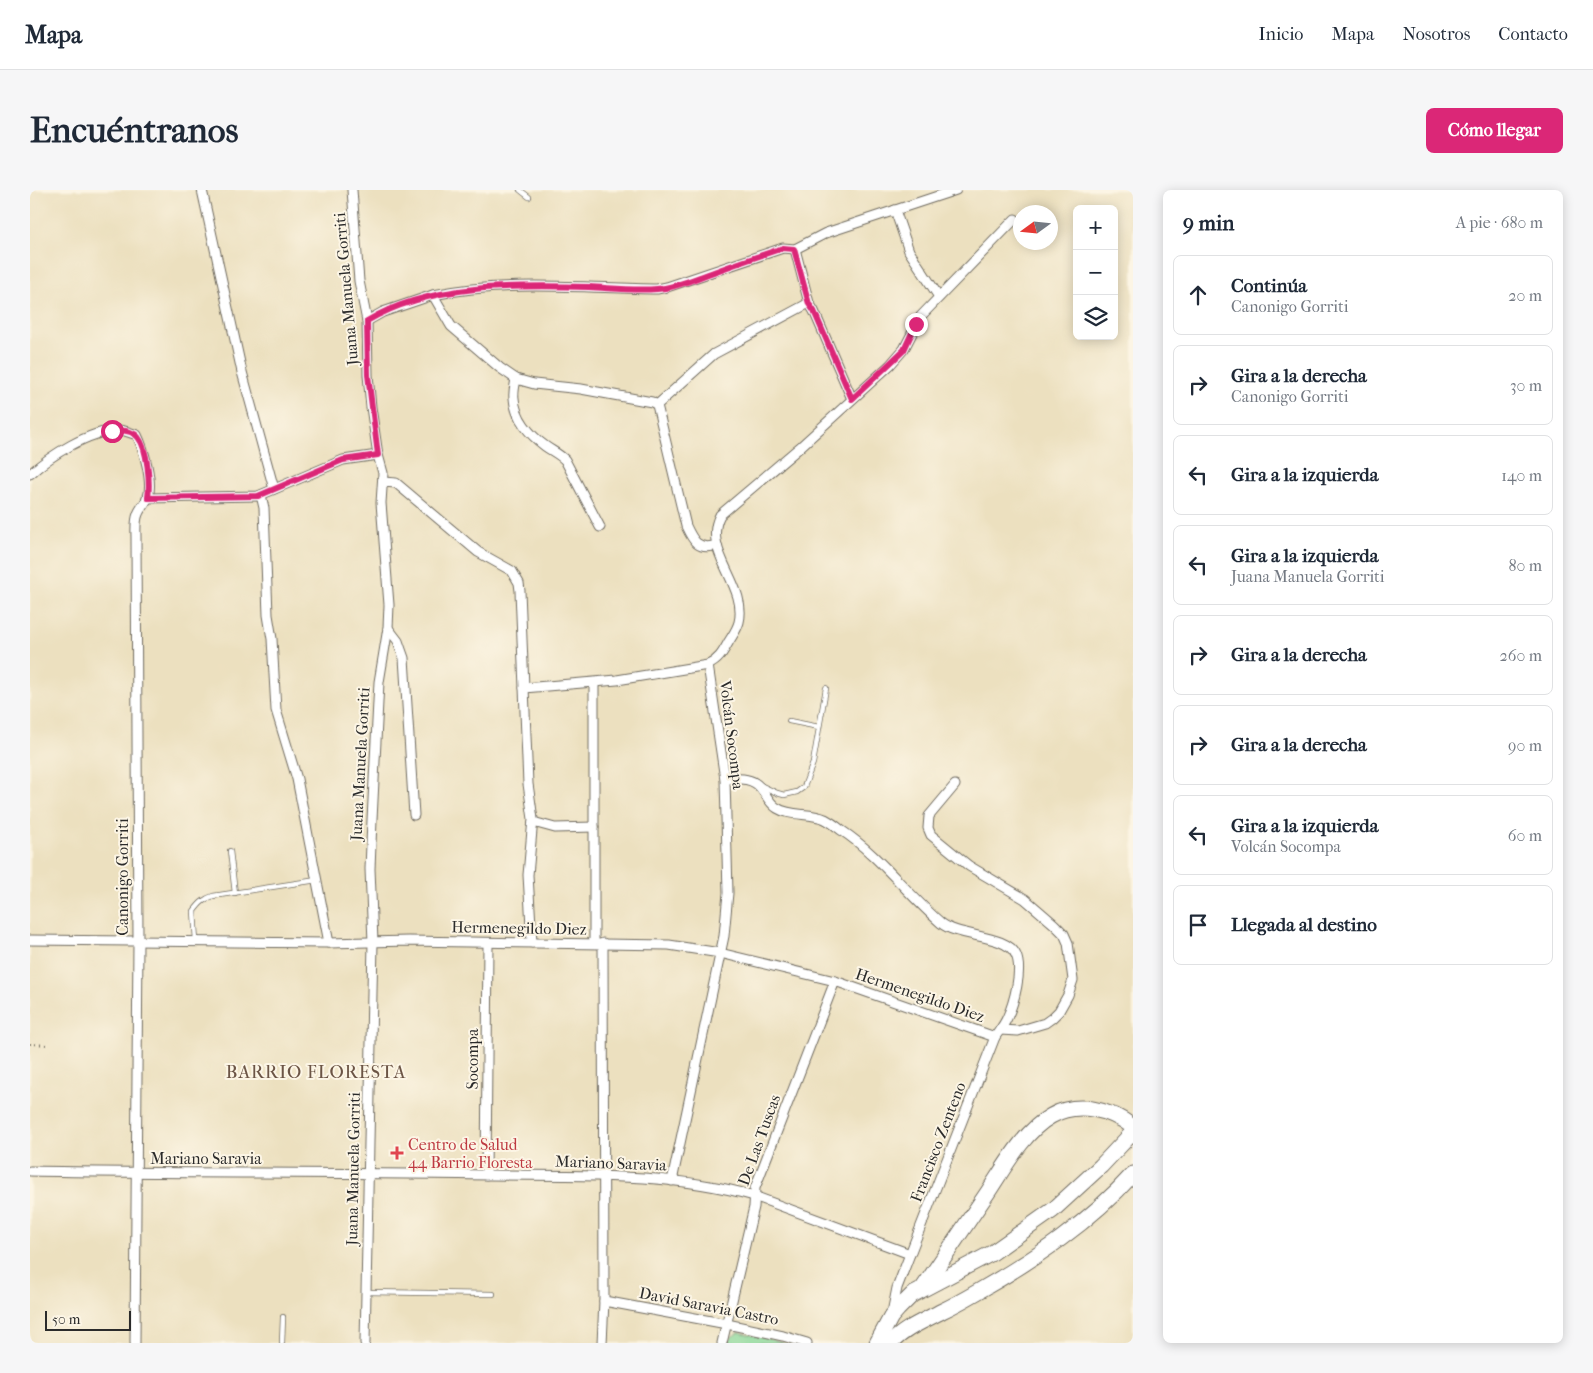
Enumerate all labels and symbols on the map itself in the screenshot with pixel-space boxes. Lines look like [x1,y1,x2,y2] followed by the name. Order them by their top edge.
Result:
[1013,205,1058,250] north arrow
[330,211,362,368] street label: Juana Manuela Gorriti
[905,313,928,336] route end
[101,420,124,443] route start
[716,678,748,791] street label: Volcán Socompa
[346,687,374,843] street label: Juana Manuela Gorriti
[113,818,132,936] street label: Canonigo Gorriti
[451,917,587,939] street label: Hermenegildo Diez
[853,964,987,1026] street label: Hermenegildo Diez
[463,1028,482,1089] street label: Socompa
[226,1062,406,1083] district label: BARRIO FLORESTA
[906,1079,970,1205] street label: Francisco Zenteno
[342,1092,364,1248] street label: Juana Manuela Gorriti
[734,1092,784,1188] street label: De Las Tuscas
[408,1135,533,1172] place label: Centro de Salud 44 Barrio Floresta
[390,1146,404,1160] marker: Centro de Salud 44 Barrio Floresta
[150,1149,262,1168] street label: Mariano Saravia
[555,1152,668,1174] street label: Mariano Saravia
[638,1283,780,1329] street label: David Saravia Castro
[45,1308,131,1331] scale bar

